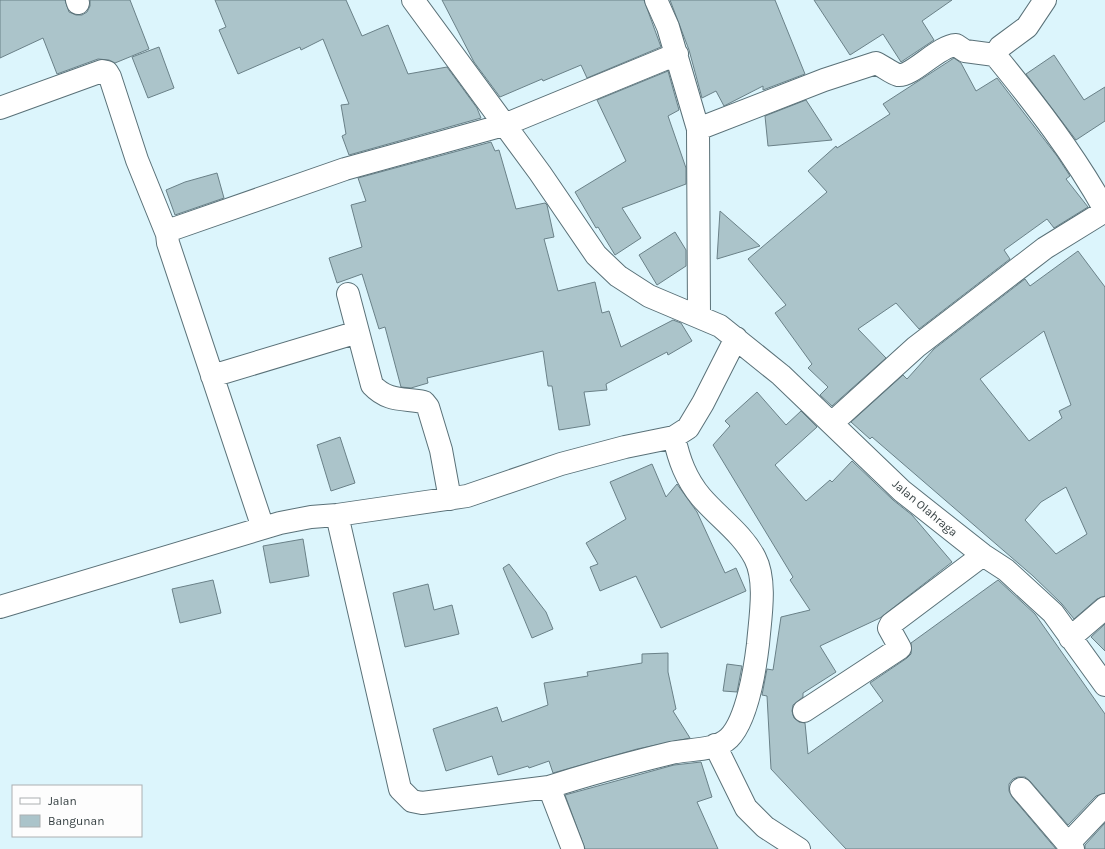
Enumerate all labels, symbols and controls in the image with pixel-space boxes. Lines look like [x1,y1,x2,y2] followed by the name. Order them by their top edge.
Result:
[890,477,960,539] street label: Jalan Olahraga
[12,785,142,837] legend
[48,794,77,808] text: Jalan
[48,814,104,828] text: Bangunan

